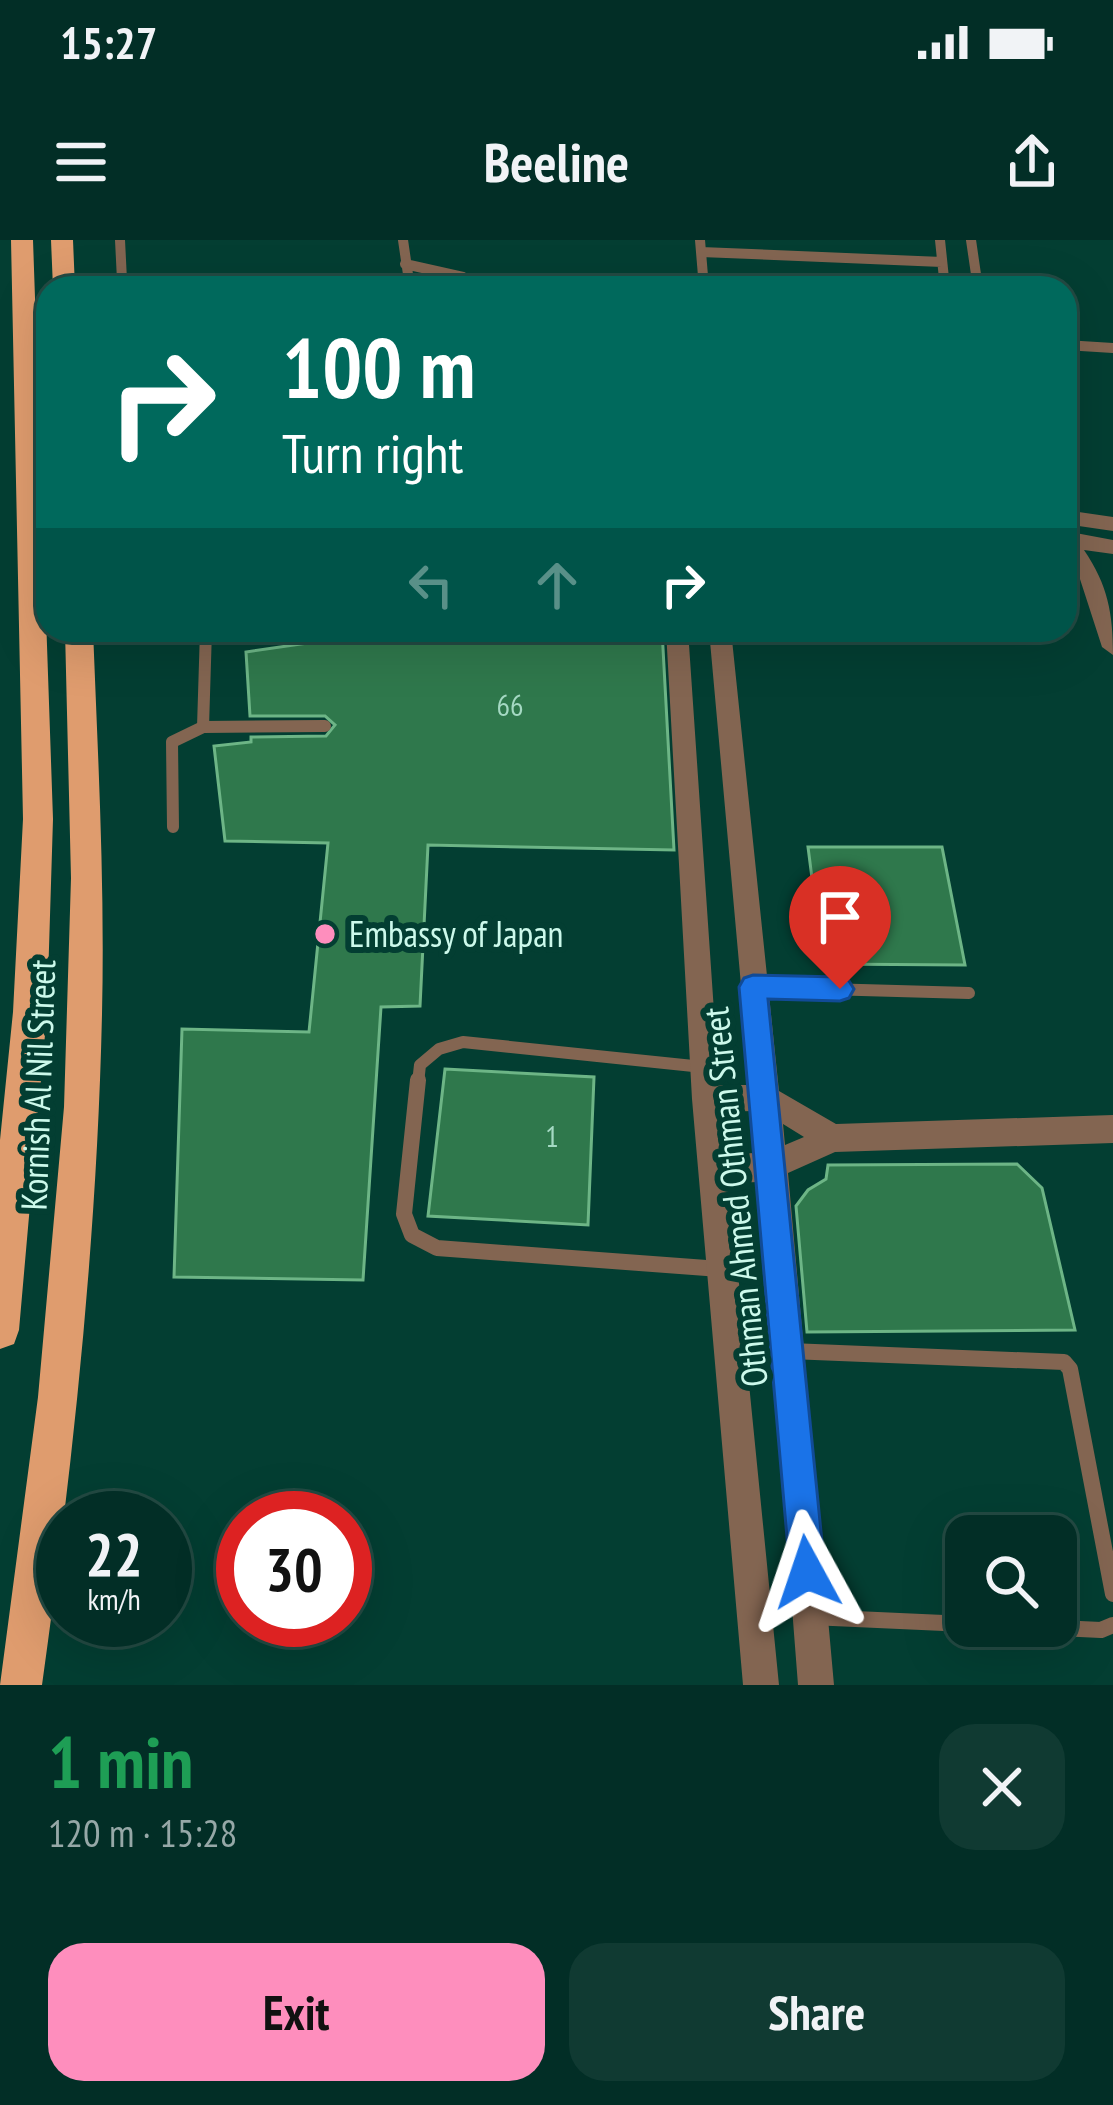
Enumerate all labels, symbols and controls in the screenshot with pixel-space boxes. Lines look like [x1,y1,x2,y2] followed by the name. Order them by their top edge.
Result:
[60,13,157,71] text: 15:27
[484,127,629,197] text: Beeline
[48,129,114,195] icon: menu
[999,129,1065,195] icon: share
[282,312,475,421] text: 100 m
[84,324,240,480] icon: right
[282,418,463,488] text: Turn right
[398,552,464,618] icon: left
[524,552,590,618] icon: ahead
[650,552,716,618] icon: right
[497,685,524,724] house number: 66
[789,866,891,989] pin
[807,884,873,950] icon: arrive
[349,910,563,957] place label: Embassy of Japan
[312,921,338,947] marker: Embassy of Japan
[10,959,65,1211] street label: Kornish Al Nil Street
[691,1005,778,1389] street label: Othman Ahmed Othman Street
[545,1116,559,1155] house number: 1
[216,1491,372,1647] speed limit sign: 30
[744,1509,870,1635] position arrow
[85,1515,143,1593] text: 22
[945,1515,1077,1647] map controls
[945,1515,1077,1647] button: search
[87,1579,141,1618] text: km/h
[48,1715,193,1808] text: 1 min
[939,1724,1065,1850] button: close
[48,1807,237,1858] text: 120 m · 15:28
[48,1943,545,2081] button: Exit
[569,1943,1065,2081] button: Share

